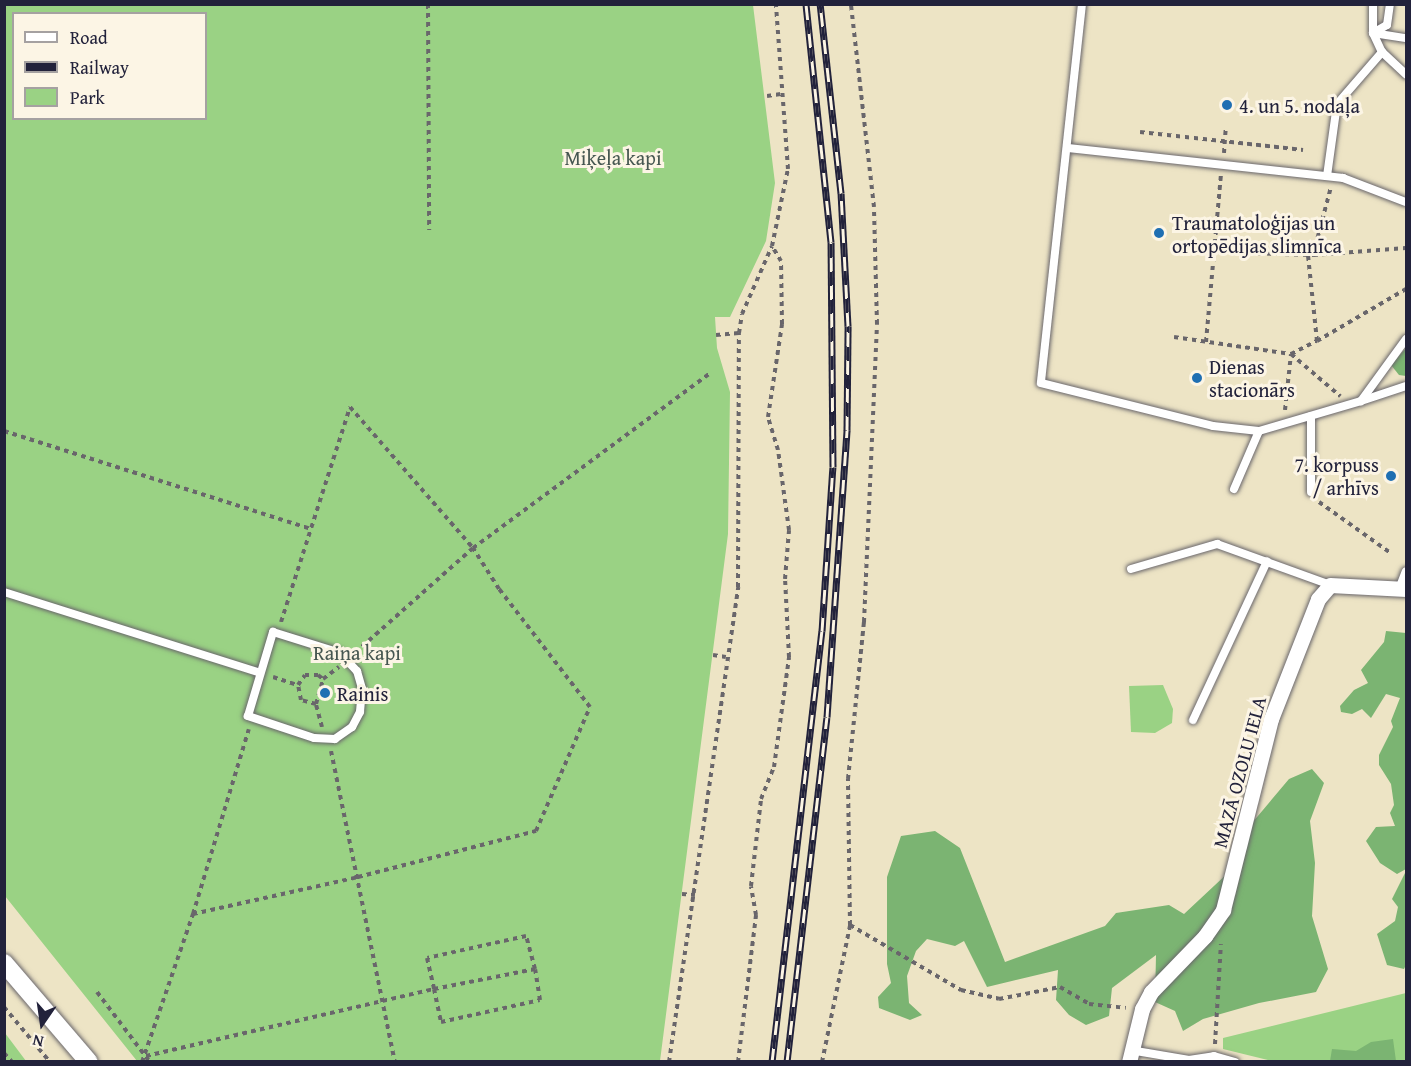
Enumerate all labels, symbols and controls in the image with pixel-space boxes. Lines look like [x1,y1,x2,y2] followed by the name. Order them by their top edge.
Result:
[12,12,207,120] legend
[70,24,108,51] text: Road
[70,54,129,81] text: Railway
[70,84,105,111] text: Park
[1239,93,1360,117] place label: 4. un 5. nodaļa
[1220,98,1234,112] marker: 4. un 5. nodaļa
[564,145,662,169] park label: Miķeļa kapi
[1172,210,1342,257] place label: Traumatoloģijas un ortopēdijas slimnīca
[1150,224,1168,242] marker: Traumatoloģijas un ortopēdijas slimnīca
[1209,354,1295,401] place label: Dienas stacionārs
[1190,371,1204,385] marker: Dienas stacionārs
[1294,452,1379,499] place label: 7. korpuss / arhīvs
[1384,469,1398,483] marker: 7. korpuss / arhīvs
[313,640,401,664] park label: Raiņa kapi
[337,681,388,705] place label: Rainis
[318,686,332,700] marker: Rainis
[1207,694,1271,850] street label: MAZĀ OZOLU IELA
[12,994,72,1054] north arrow
[30,1029,46,1054] text: N

